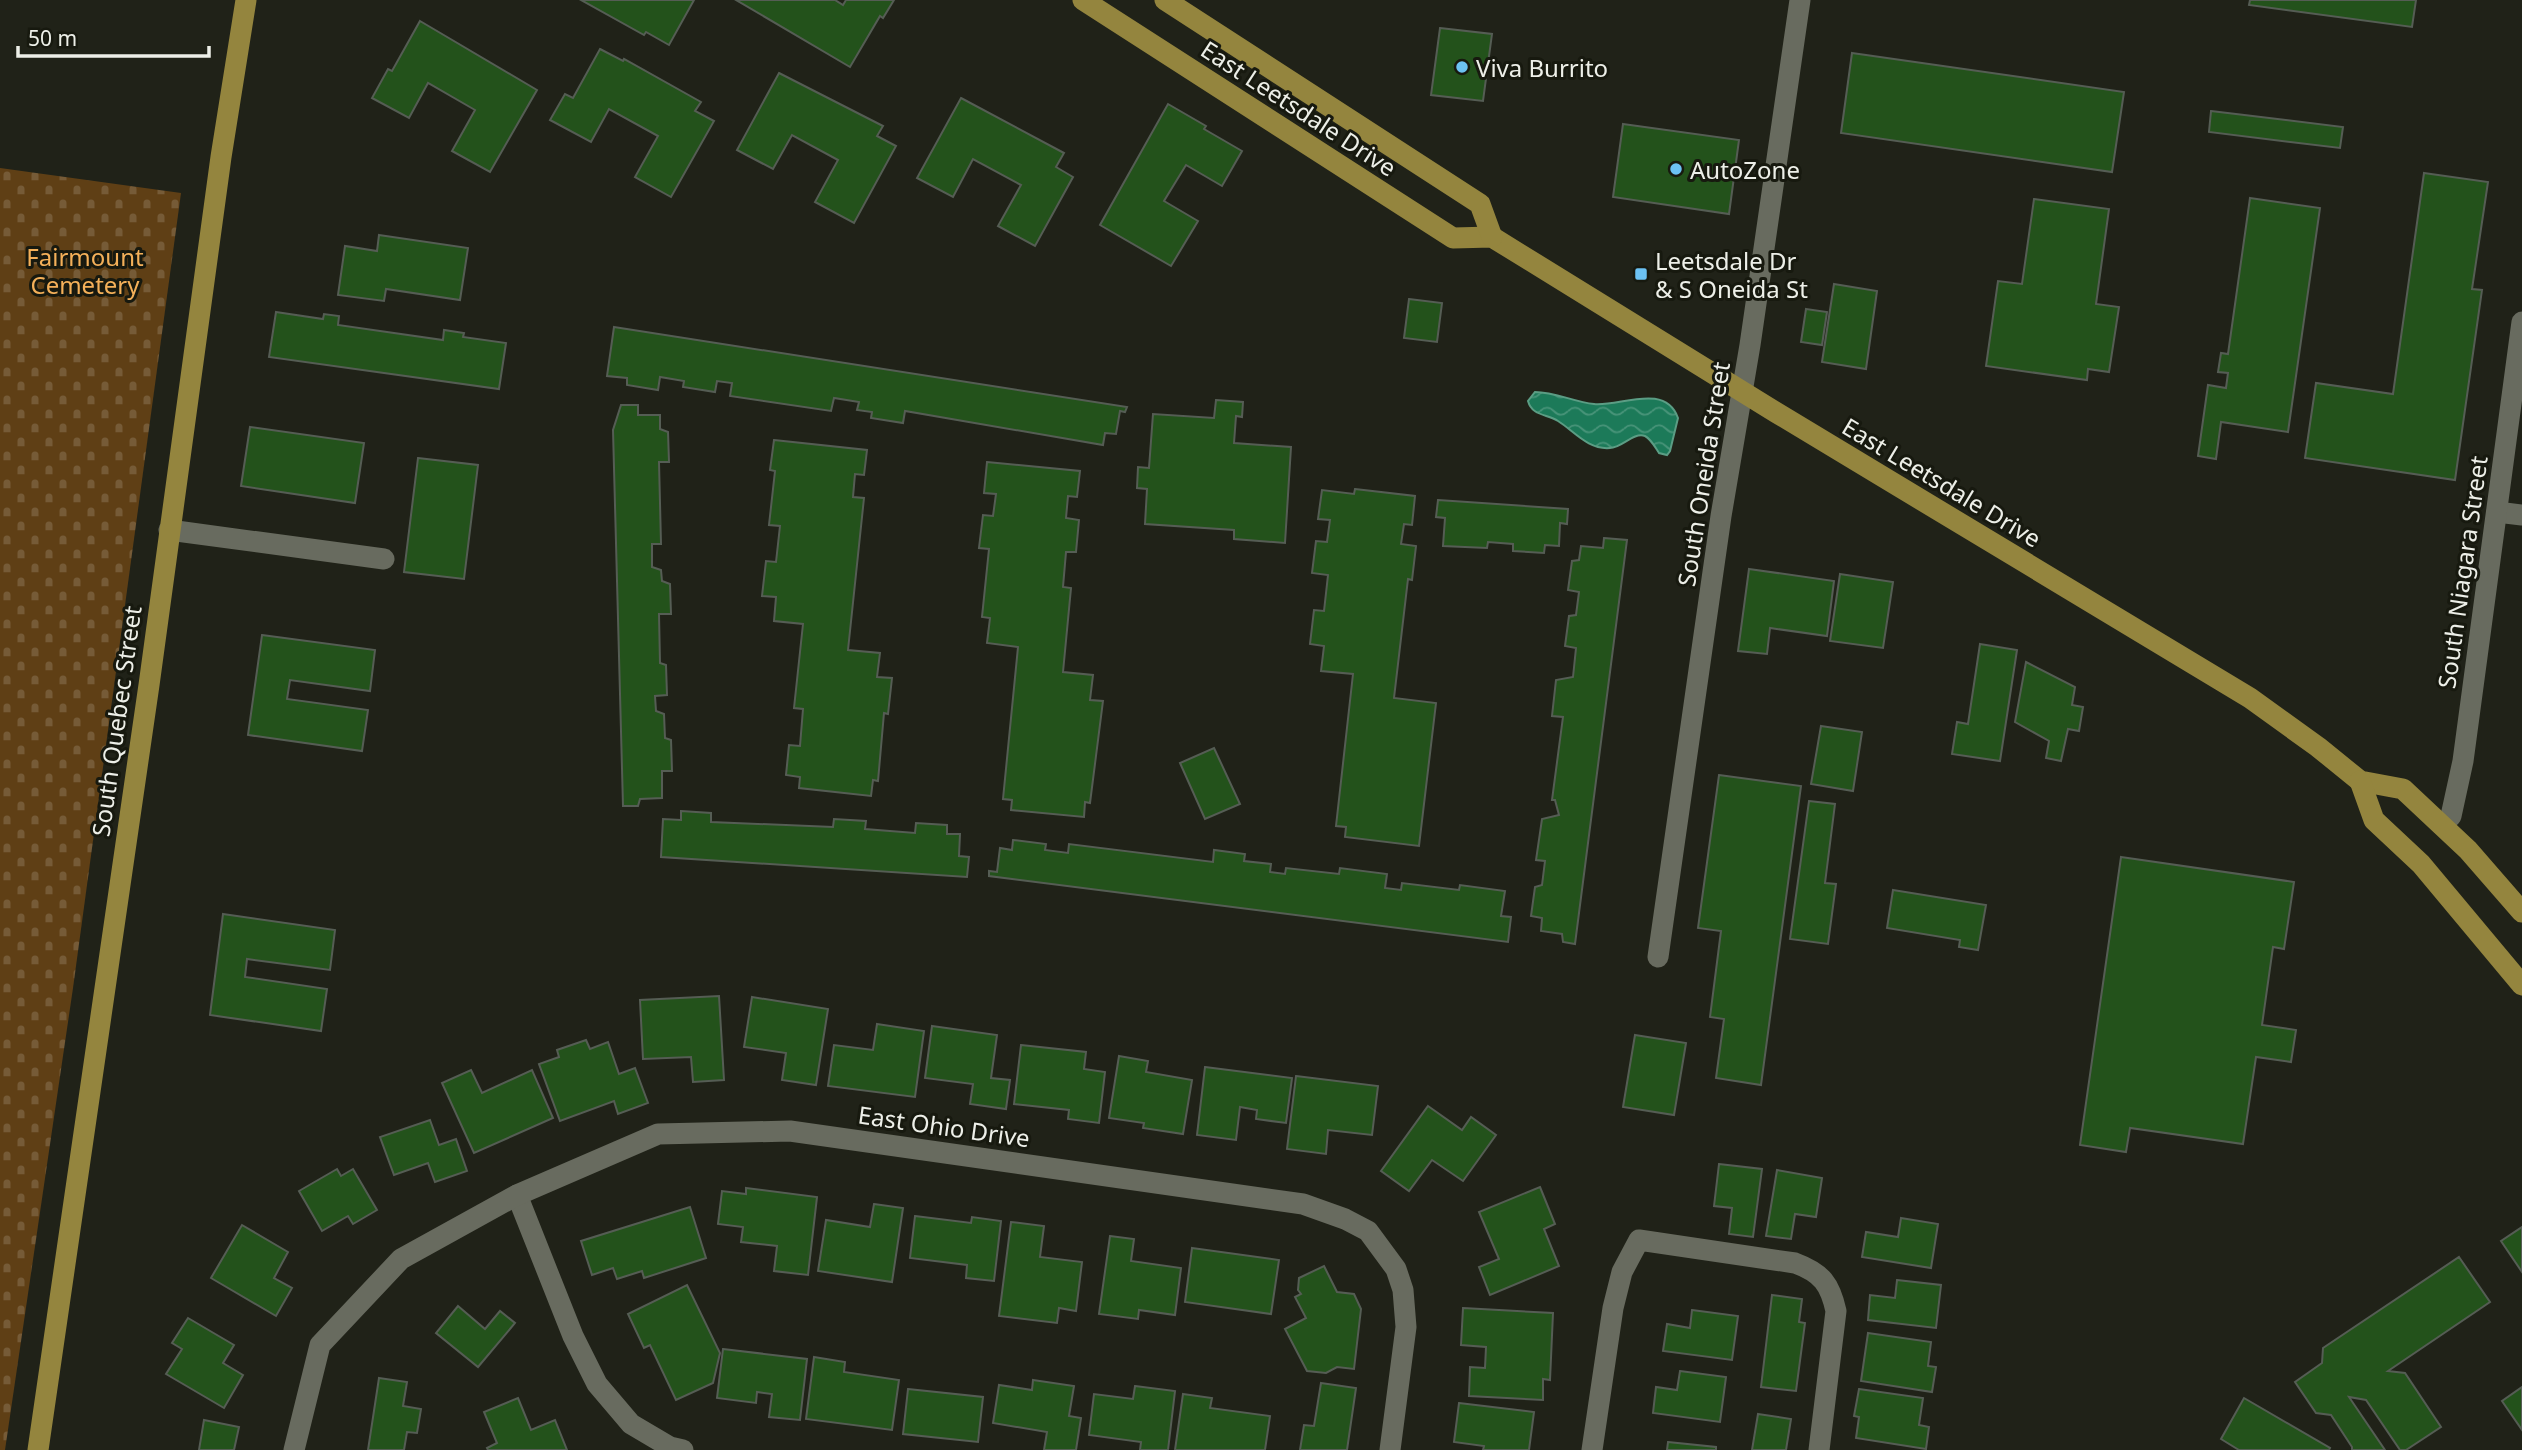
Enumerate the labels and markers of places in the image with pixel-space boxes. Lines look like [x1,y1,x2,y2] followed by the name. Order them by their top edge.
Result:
[1476,51,1608,84] place label: Viva Burrito
[1454,59,1470,75] marker: Viva Burrito
[1690,153,1800,186] place label: AutoZone
[1668,161,1684,177] marker: AutoZone
[1655,244,1808,305] place label: Leetsdale Dr & S Oneida St
[1633,266,1649,282] marker: Leetsdale Dr & S Oneida St

